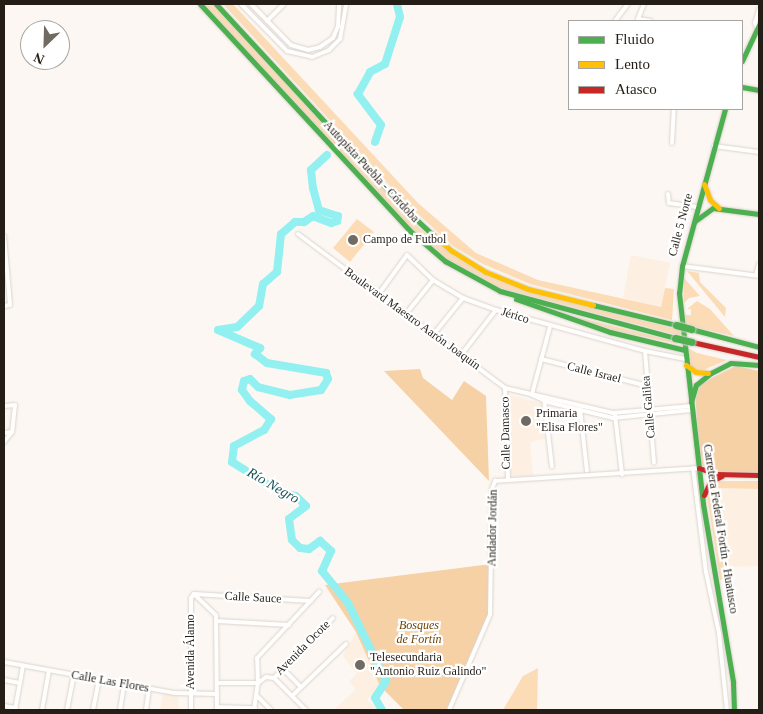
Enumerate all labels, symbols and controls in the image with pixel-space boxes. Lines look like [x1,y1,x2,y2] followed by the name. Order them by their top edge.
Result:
[20,20,70,70] north arrow
[568,20,743,110] legend
[615,31,654,47] text: Fluido
[31,49,47,67] text: N
[615,56,650,72] text: Lento
[615,81,657,97] text: Atasco
[320,118,422,226] street label: Autopista Puebla - Córdoba
[666,192,696,258] street label: Calle 5 Norte
[363,233,446,247] place label: Campo de Futbol
[347,234,359,246] marker: Campo de Futbol
[341,264,483,374] street label: Boulevard Maestro Aarón Joaquín
[499,305,531,327] street label: Jérico
[566,359,622,387] street label: Calle Israel
[639,375,659,439] street label: Calle Galilea
[498,396,514,470] street label: Calle Damasco
[536,407,603,435] place label: Primaria "Elisa Flores"
[520,415,532,427] marker: Primaria "Elisa Flores"
[699,443,741,615] street label: Carretera Federal Fortín - Huatusco
[244,464,302,508] water label: Río Negro
[485,489,501,567] street label: Andador Jordán
[224,589,282,607] street label: Calle Sauce
[184,614,198,690] street label: Avenida Álamo
[273,618,333,678] street label: Avenida Ocote
[397,619,441,647] park label: Bosques de Fortín
[370,651,486,679] place label: Telesecundaria "Antonio Ruiz Galindo"
[354,659,366,671] marker: Telesecundaria "Antonio Ruiz Galindo"
[70,668,150,696] street label: Calle Las Flores

